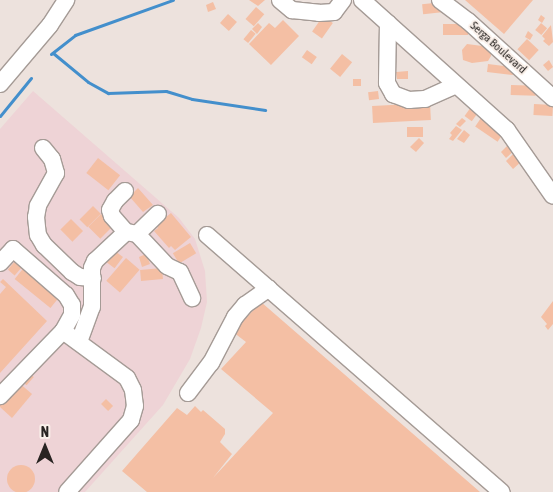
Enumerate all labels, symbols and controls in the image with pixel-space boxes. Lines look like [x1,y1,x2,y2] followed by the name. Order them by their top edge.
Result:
[467,19,529,77] street label: Serga Boulevard
[20,422,70,472] north arrow
[41,424,49,440] text: N

